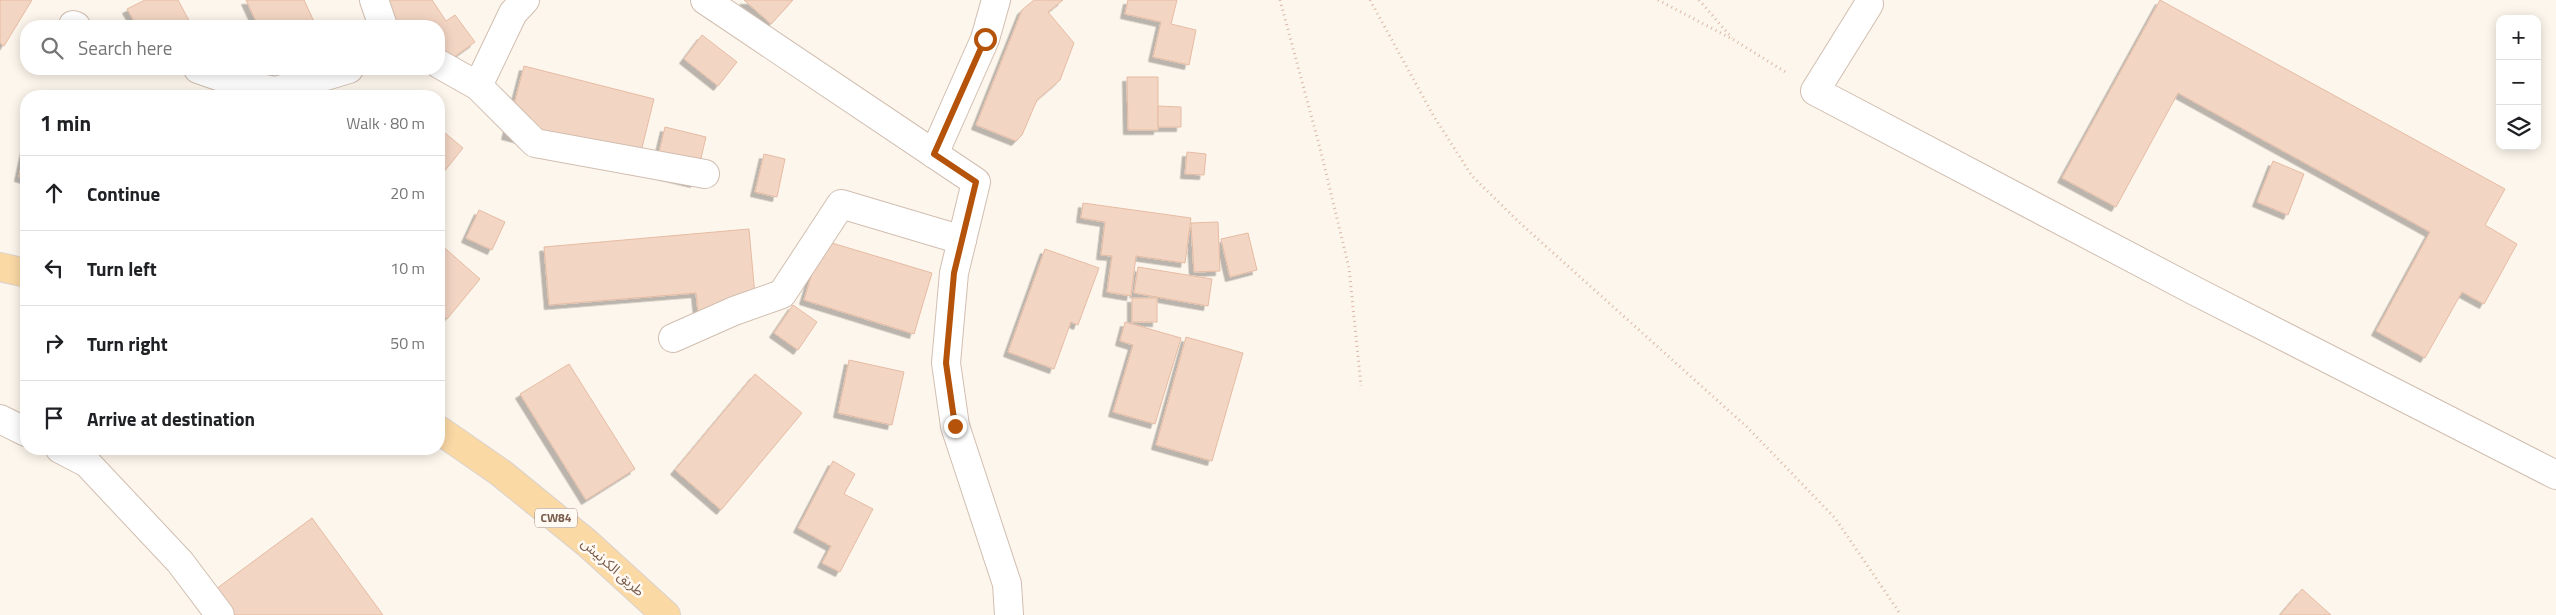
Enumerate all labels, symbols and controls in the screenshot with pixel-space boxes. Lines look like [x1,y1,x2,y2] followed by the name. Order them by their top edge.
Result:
[2496,15,2541,150] map controls
[2496,15,2541,60] button: +
[20,20,445,75] search box
[974,28,997,51] route start
[78,33,172,62] text: Search here
[38,34,66,62] icon: search
[2496,60,2541,105] button: −
[2496,105,2541,150] button: layers
[40,107,91,139] text: 1 min
[346,111,425,135] text: Walk · 80 m
[40,179,68,207] icon: ahead
[87,179,160,208] text: Continue
[390,181,425,205] text: 20 m
[40,254,68,282] icon: left
[87,254,157,283] text: Turn left
[390,256,425,280] text: 10 m
[40,329,68,357] icon: right
[87,329,168,358] text: Turn right
[390,331,425,355] text: 50 m
[40,404,68,432] icon: arrive
[87,404,255,433] text: Arrive at destination
[944,415,967,438] route end
[535,508,577,528] road number: CW84
[577,532,650,601] street label: طريق الكرنيش

